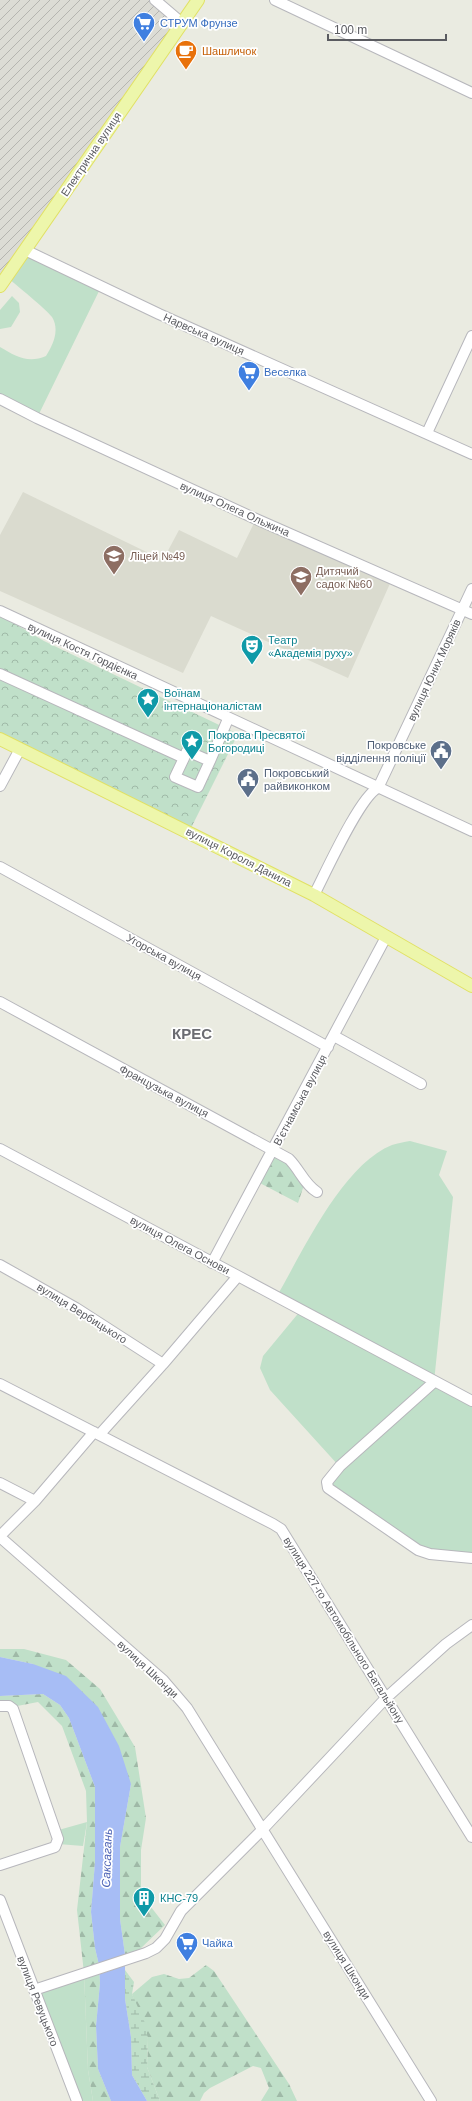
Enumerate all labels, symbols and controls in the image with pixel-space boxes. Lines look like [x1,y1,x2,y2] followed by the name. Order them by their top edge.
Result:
[131,10,157,43] supermarket icon: СТРУМ Фрунзе
[328,16,446,42] scale bar
[160,17,238,29] place label: СТРУМ Фрунзе
[334,23,367,37] text: 100 m
[173,38,199,71] cafe icon: Шашличок
[202,45,256,57] place label: Шашличок
[58,110,124,198] street label: Електрична вулиця
[162,311,246,357] street label: Нарвська вулиця
[236,359,262,392] supermarket icon: Веселка
[264,366,307,378] place label: Веселка
[178,479,292,539] street label: вулиця Олега Ольжича
[101,543,127,576] school or university icon: Ліцей №49
[130,550,185,562] place label: Ліцей №49
[288,564,314,597] school or university icon: Дитячий садок №60
[316,565,372,590] place label: Дитячий садок №60
[405,617,463,723] street label: вулиця Юних Моряків
[26,620,141,682] street label: вулиця Костя Гордієнка
[239,633,265,666] theatre icon: Театр «Академія руху»
[268,634,353,659] place label: Театр «Академія руху»
[135,686,161,719] place icon: Воїнам інтернаціоналістам
[164,687,262,712] place label: Воїнам інтернаціоналістам
[179,728,205,761] place icon: Покрова Пресвятої Богородиці
[208,729,305,754] place label: Покрова Пресвятої Богородиці
[428,738,454,771] public building icon: Покровське відділення поліції
[336,739,426,764] place label: Покровське відділення поліції
[235,766,261,799] public building icon: Покровський райвиконком
[264,767,330,792] place label: Покровський райвиконком
[184,825,295,889] street label: вулиця Короля Данила
[125,931,204,983] street label: Угорська вулиця
[172,1025,212,1042] district label: КРЕС
[271,1052,329,1148] street label: Вʼєтнамська вулиця
[117,1062,211,1120] street label: Французька вулиця
[128,1214,232,1276] street label: вулиця Олега Основи
[35,1280,129,1346] street label: вулиця Вербицького
[281,1535,407,1726] street label: вулиця 227-го Автомобільного Батальйону
[115,1638,181,1700] street label: вулиця Шконди
[99,1828,115,1888] water label: Саксагань
[131,1885,157,1918] building icon: КНС-79
[160,1892,198,1904] place label: КНС-79
[321,1929,373,2001] street label: вулиця Шконди
[174,1930,200,1963] supermarket icon: Чайка
[202,1937,234,1949] place label: Чайка
[15,1954,61,2048] street label: вулиця Ревуцького

